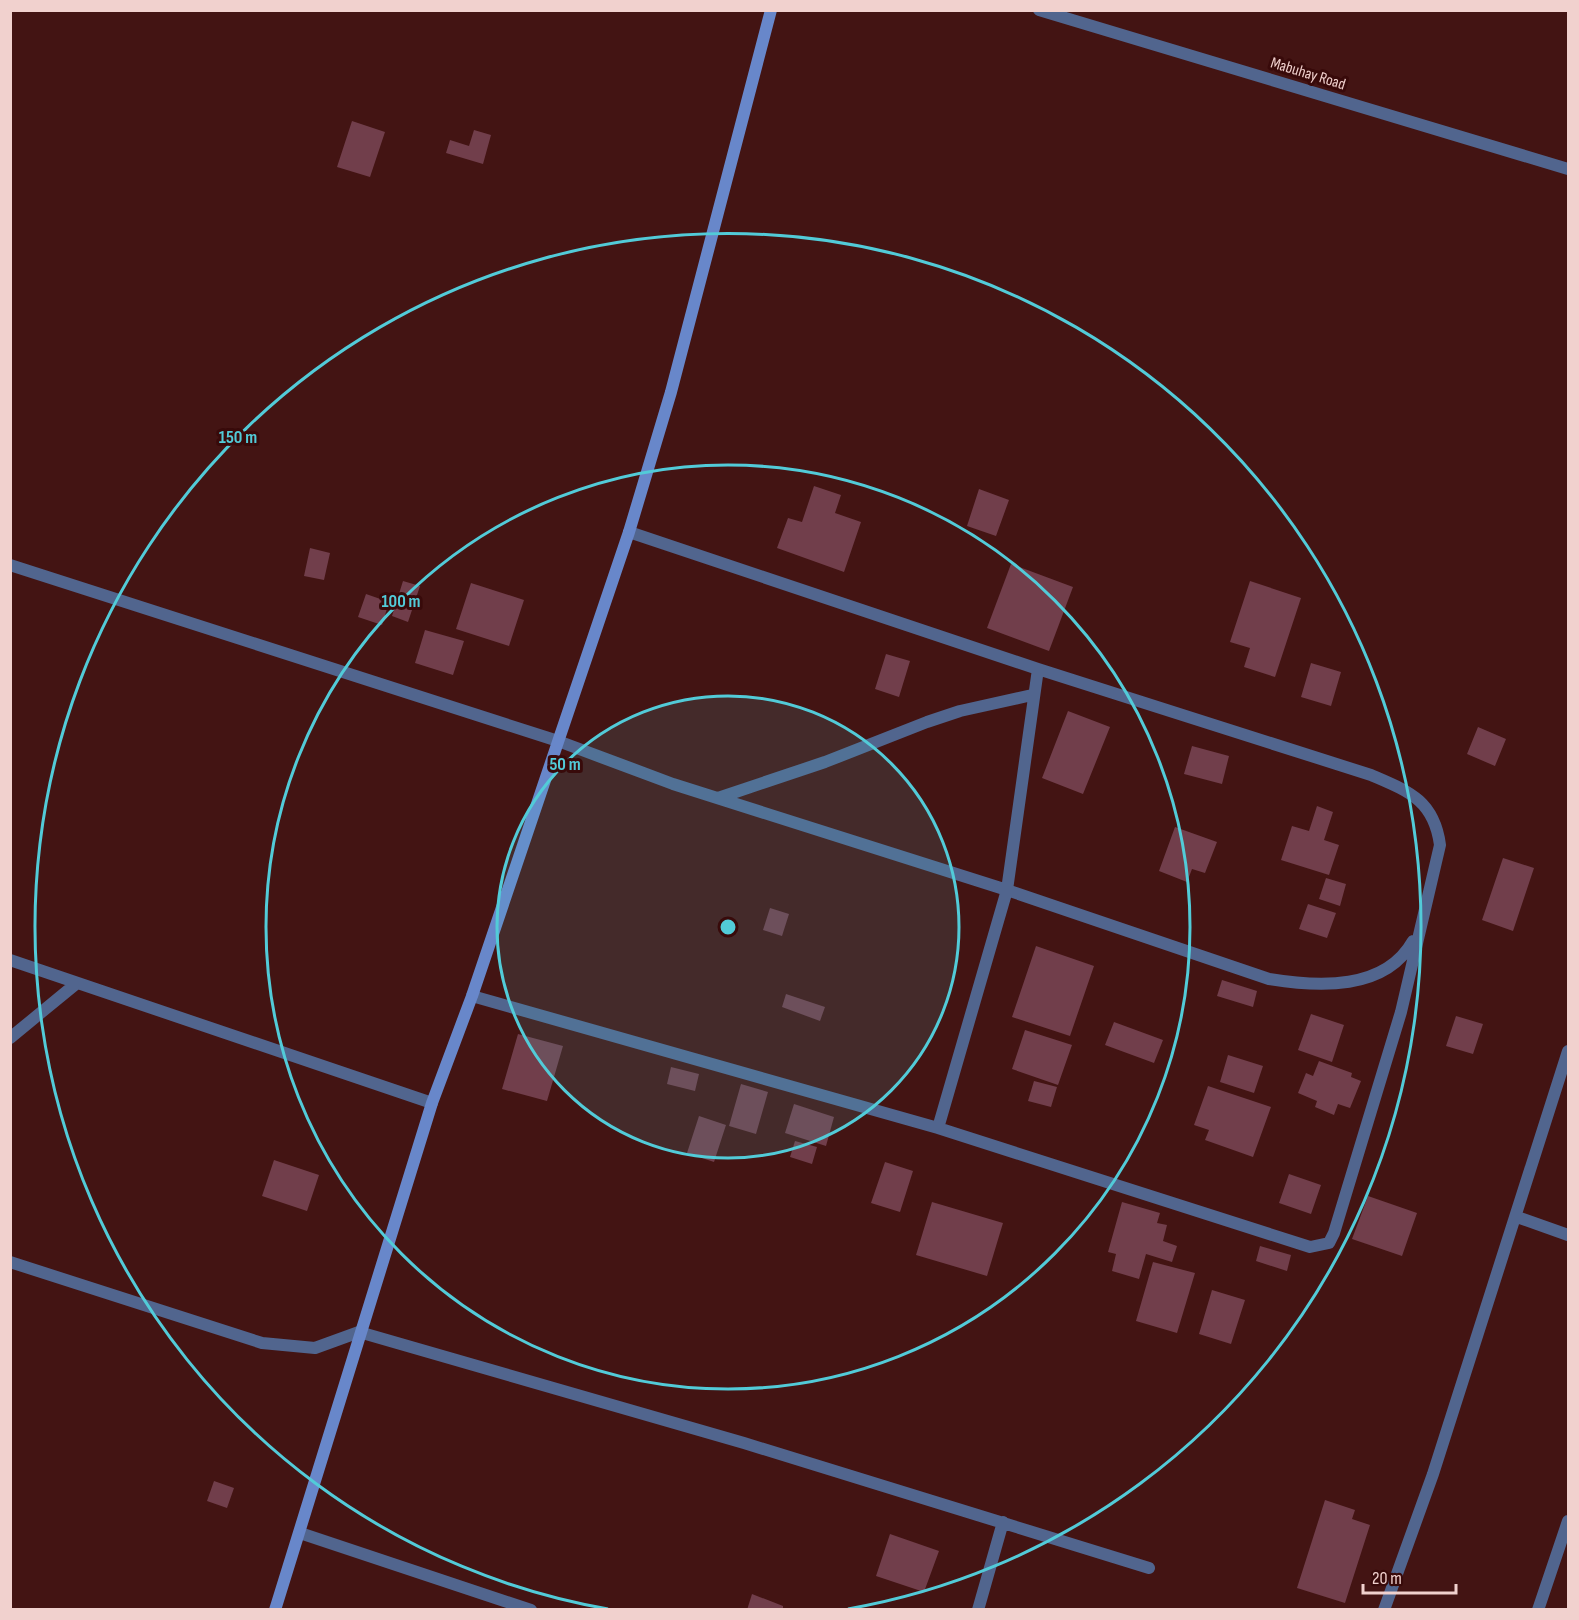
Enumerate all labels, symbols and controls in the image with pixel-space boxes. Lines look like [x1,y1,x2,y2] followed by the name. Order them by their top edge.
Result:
[1268,54,1348,94] street label: Mabuhay Road
[219,427,257,448] text: 150 m
[382,591,421,612] text: 100 m
[549,754,581,775] text: 50 m
[718,917,738,937] centre of rings
[1363,1557,1456,1595] scale bar
[1372,1568,1402,1589] text: 20 m

